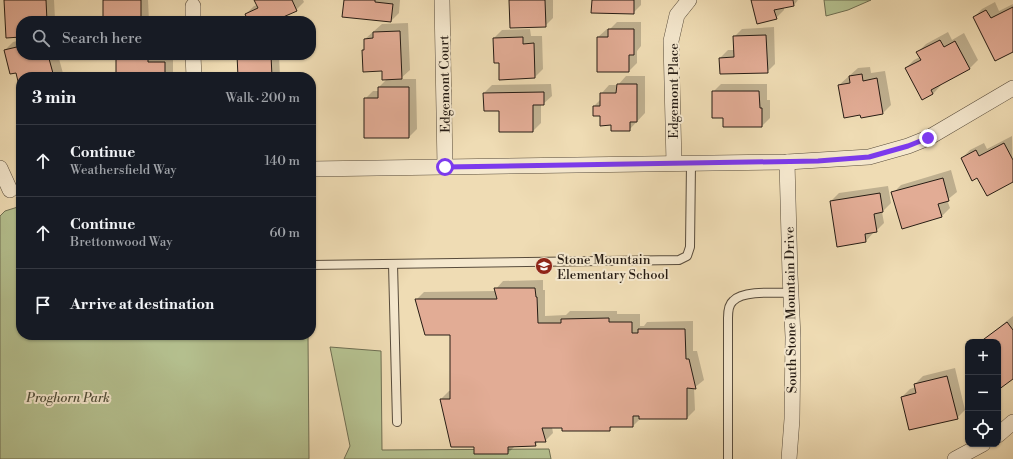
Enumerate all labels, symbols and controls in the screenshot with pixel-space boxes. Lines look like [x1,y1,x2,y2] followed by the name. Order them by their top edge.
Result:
[16,16,316,60] search box
[30,27,52,49] icon: search
[62,29,142,48] text: Search here
[436,35,454,133] street label: Edgemont Court
[666,43,682,139] street label: Edgemont Place
[32,87,76,109] text: 3 min
[226,90,300,106] text: Walk · 200 m
[919,129,937,147] route end
[70,143,135,162] text: Continue
[32,150,54,172] icon: ahead
[264,153,300,169] text: 140 m
[436,158,454,176] route start
[70,162,177,178] text: Weathersfield Way
[70,215,135,234] text: Continue
[32,222,54,244] icon: ahead
[269,225,300,241] text: 60 m
[782,226,800,393] street label: South Stone Mountain Drive
[70,234,173,250] text: Brettonwood Way
[557,252,669,283] place label: Stone Mountain Elementary School
[534,256,554,276] school or university icon: Stone Mountain Elementary School
[32,294,54,316] icon: arrive
[70,295,214,314] text: Arrive at destination
[965,339,1001,447] map controls
[965,339,1001,375] button: +
[965,375,1001,411] button: −
[25,390,110,406] park label: Proghorn Park
[965,411,1001,447] button: locate

